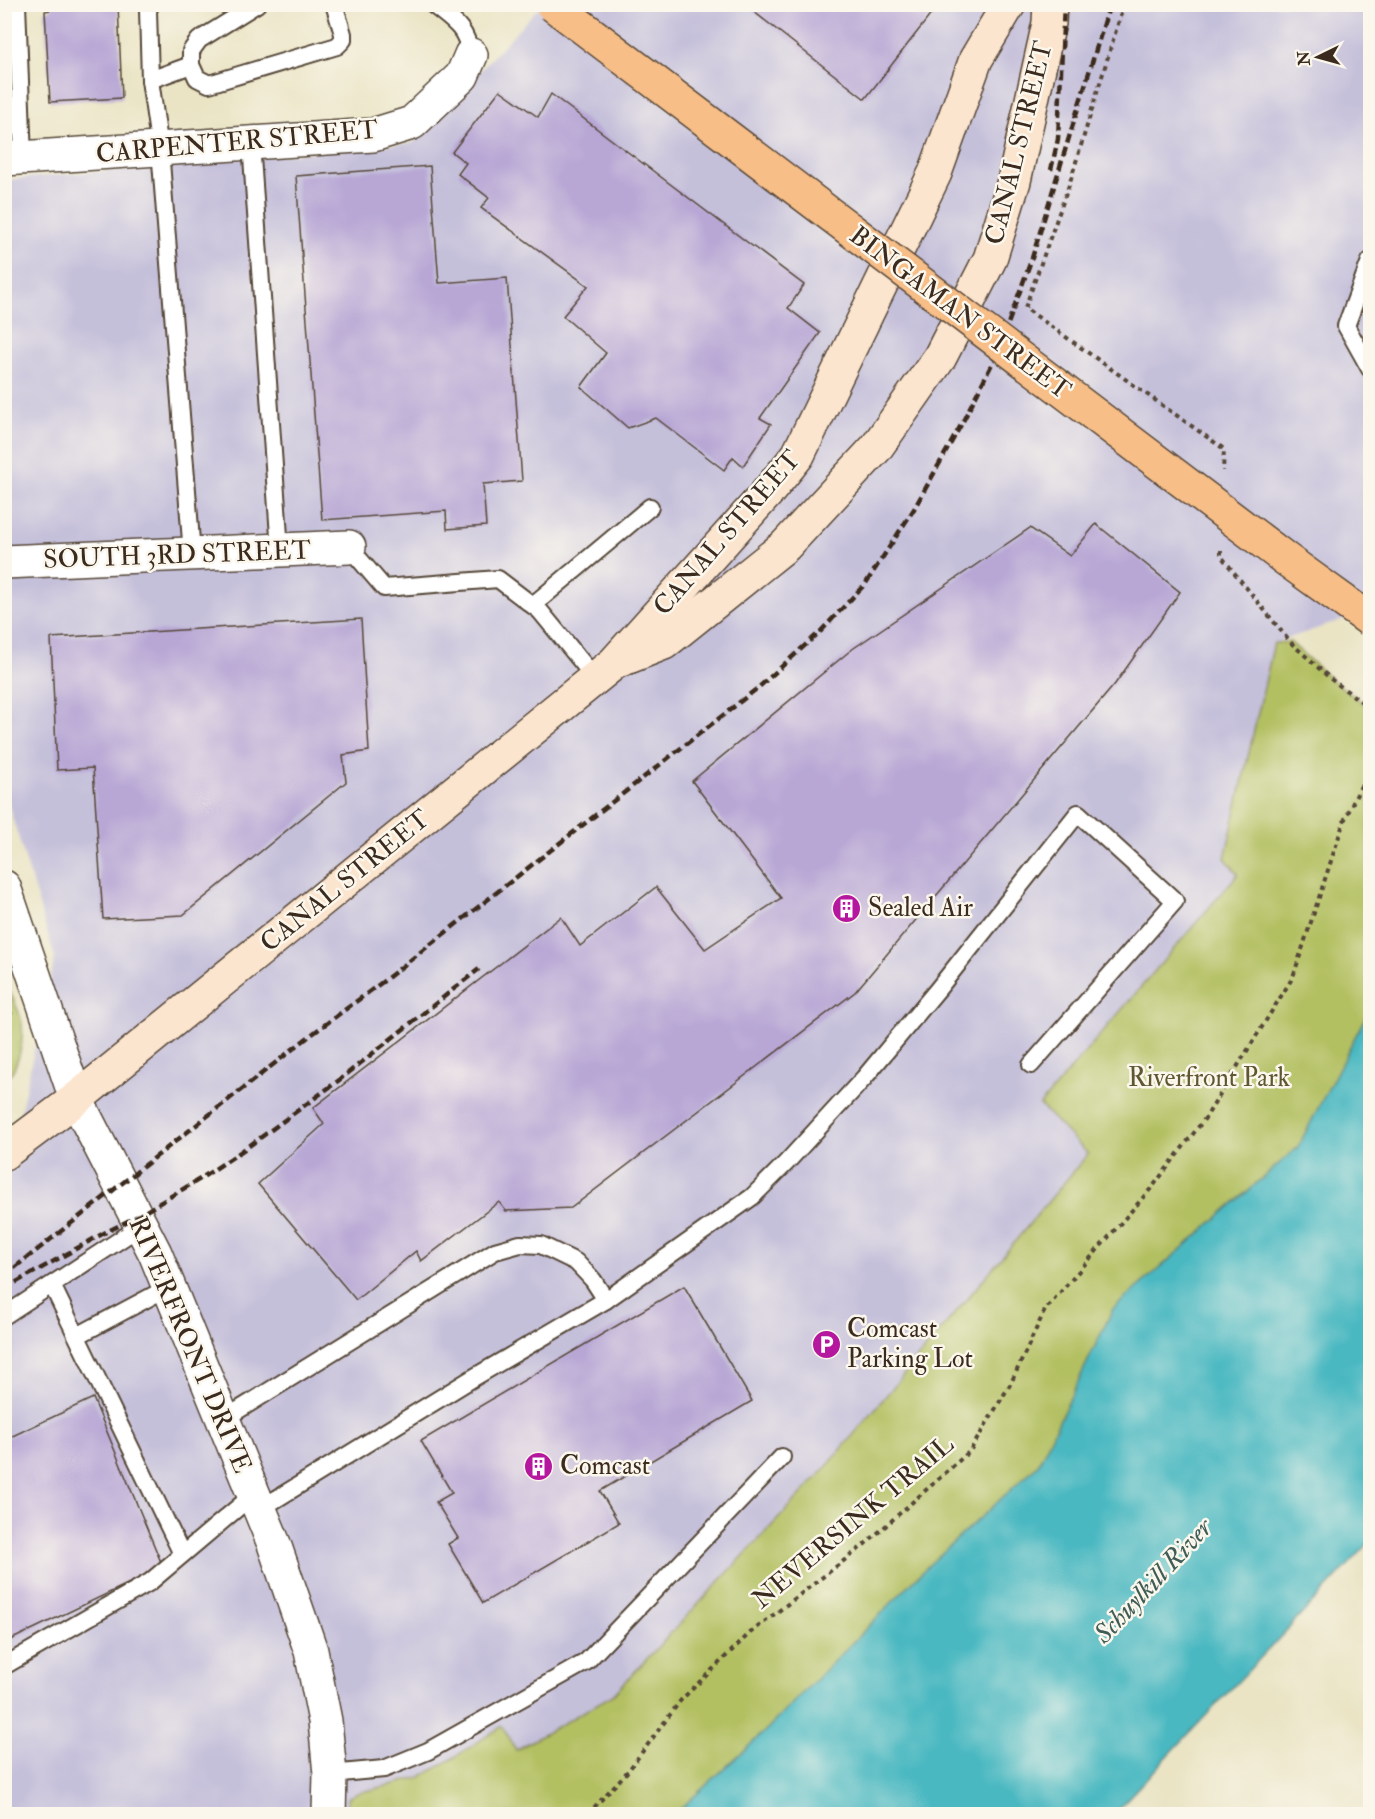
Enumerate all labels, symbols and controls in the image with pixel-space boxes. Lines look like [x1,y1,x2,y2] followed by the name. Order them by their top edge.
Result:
[1288,27,1348,87] north arrow
[978,38,1060,248] street label: CANAL STREET
[1293,50,1315,67] text: N
[95,114,379,170] street label: CARPENTER STREET
[843,219,1077,407] street label: BINGAMAN STREET
[647,444,807,622] street label: CANAL STREET
[43,534,311,576] street label: SOUTH 3RD STREET
[254,803,436,959] street label: CANAL STREET
[831,892,863,924] building icon: Sealed Air
[868,892,973,924] place label: Sealed Air
[1128,1062,1291,1094] park label: Riverfront Park
[122,1212,258,1478] street label: RIVERFRONT DRIVE
[847,1313,973,1375] place label: Comcast Parking Lot
[810,1328,842,1360] parking icon: Comcast Parking Lot
[746,1428,960,1616] street label: NEVERSINK TRAIL
[523,1450,555,1482] building icon: Comcast
[560,1450,650,1482] place label: Comcast
[1086,1510,1221,1651] water label: Schuylkill River

